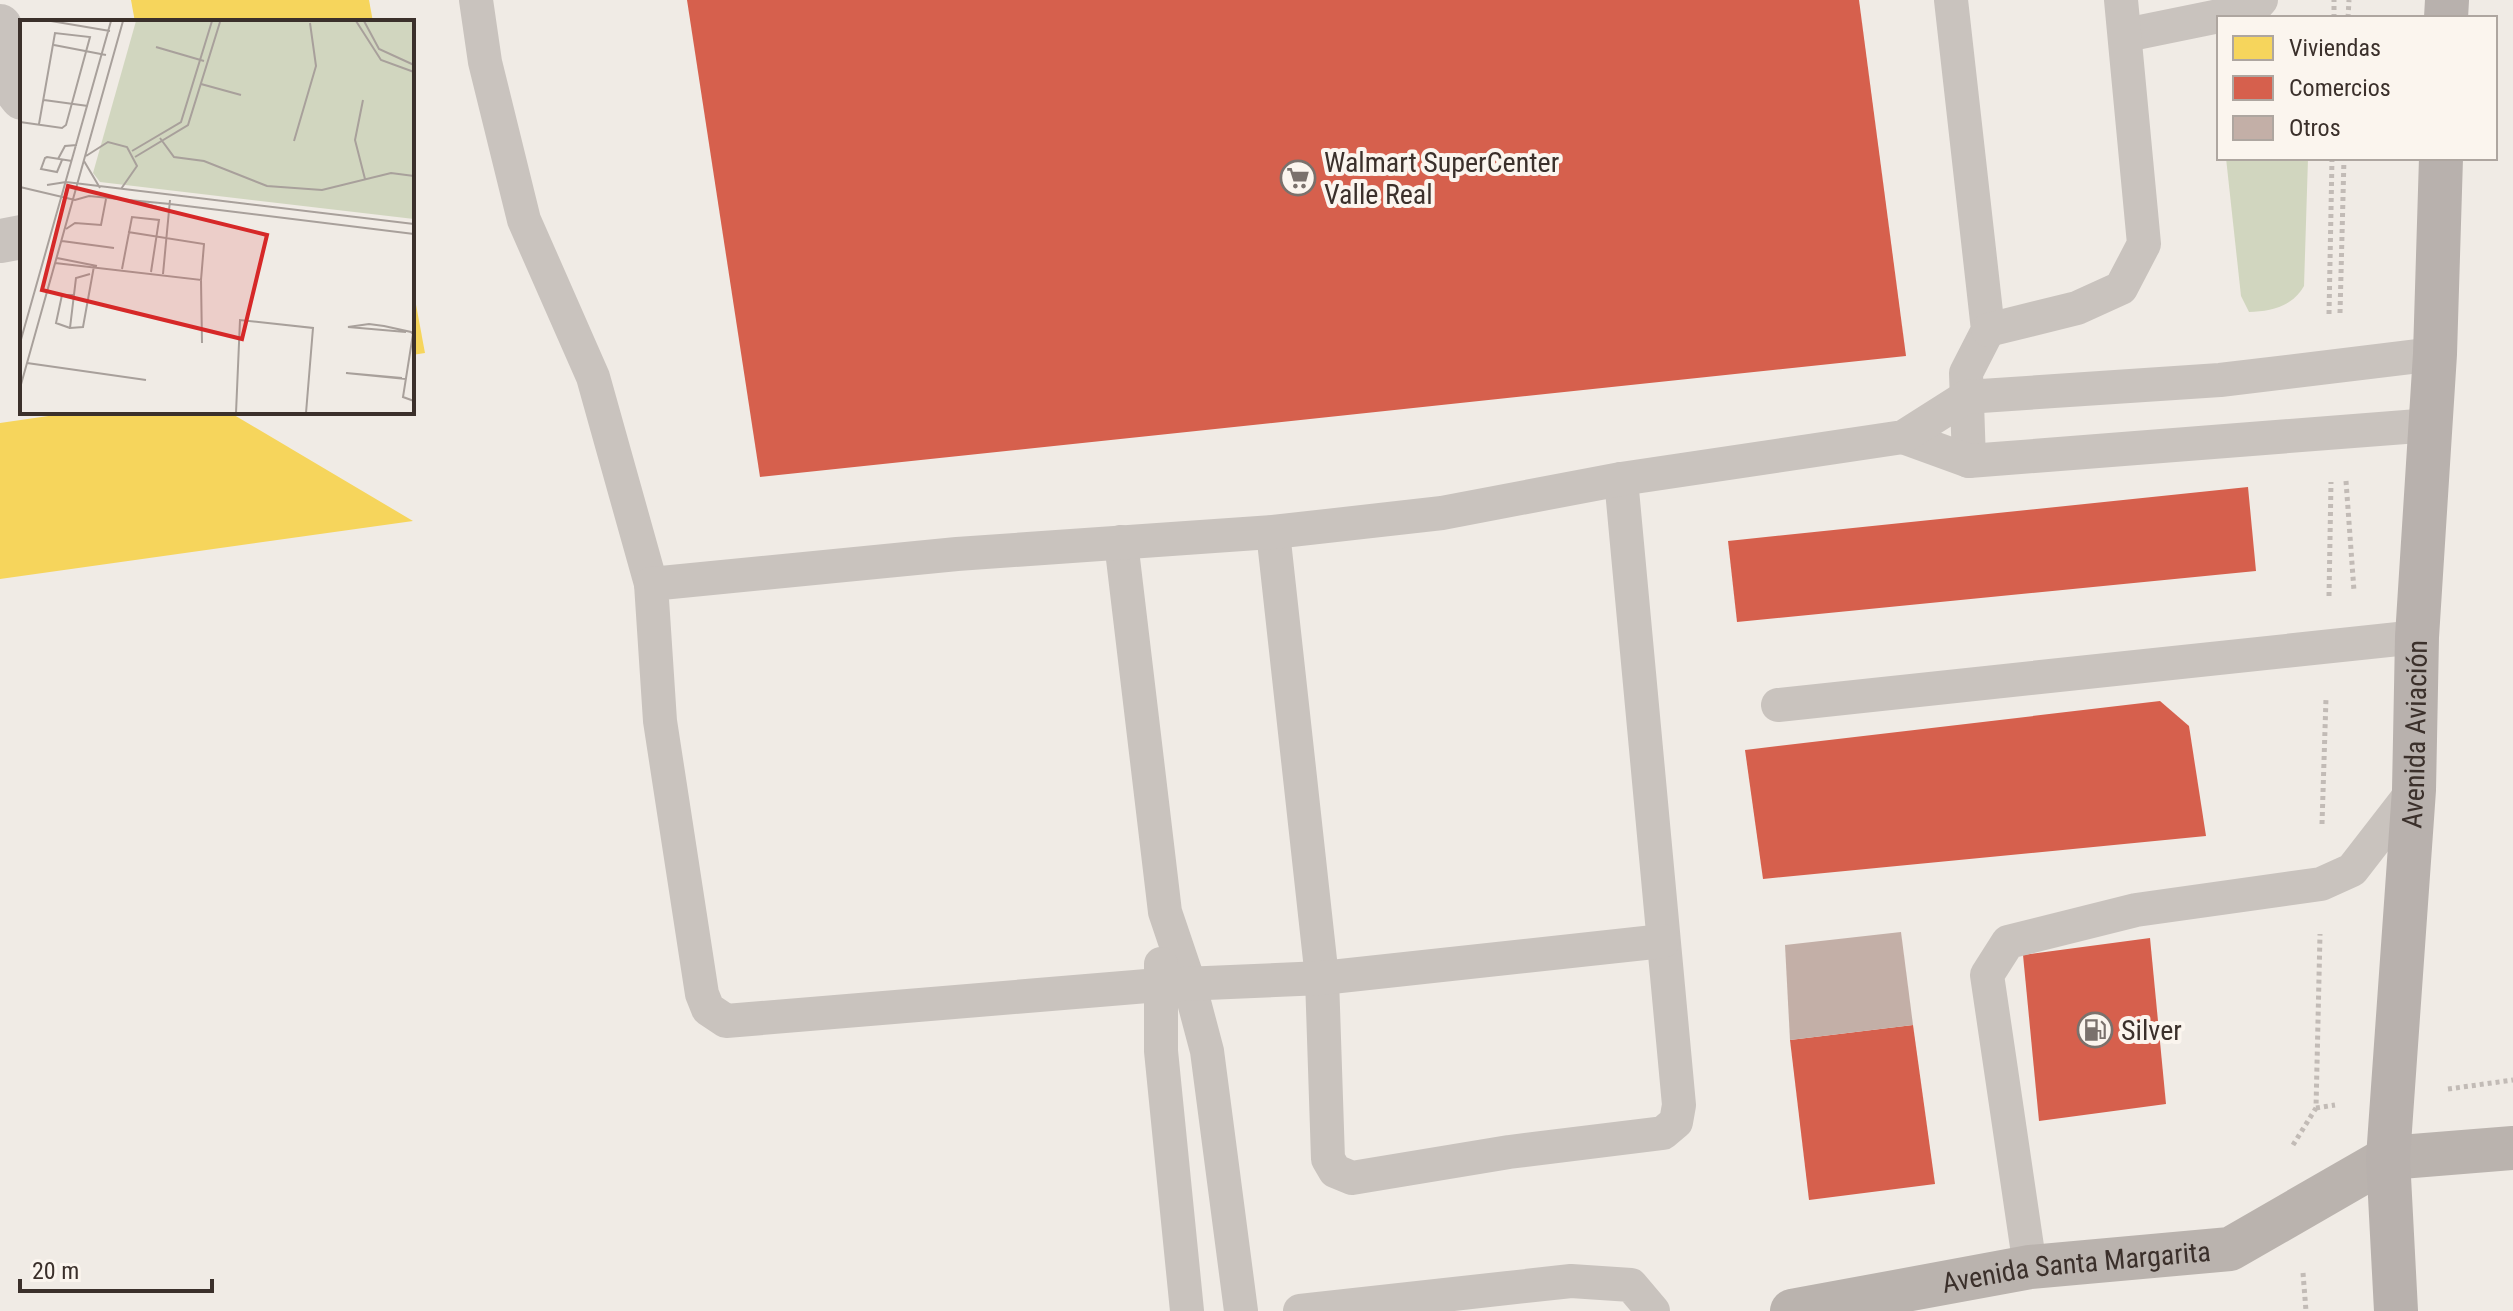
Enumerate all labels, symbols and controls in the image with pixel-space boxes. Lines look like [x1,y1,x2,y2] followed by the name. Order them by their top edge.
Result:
[2217,16,2497,160] legend
[20,20,414,414] inset map
[2289,34,2381,62] text: Viviendas
[2289,74,2391,102] text: Comercios
[2289,114,2341,142] text: Otros
[1324,146,1559,211] place label: Walmart SuperCenter Valle Real
[1279,159,1317,197] supermarket icon: Walmart SuperCenter Valle Real
[2395,640,2433,829] street label: Avenida Aviación
[2076,1011,2114,1049] fuel station icon: Silver
[2121,1014,2182,1047] place label: Silver
[1939,1234,2212,1299] street label: Avenida Santa Margarita
[20,1243,212,1293] scale bar
[32,1257,79,1285] text: 20 m

